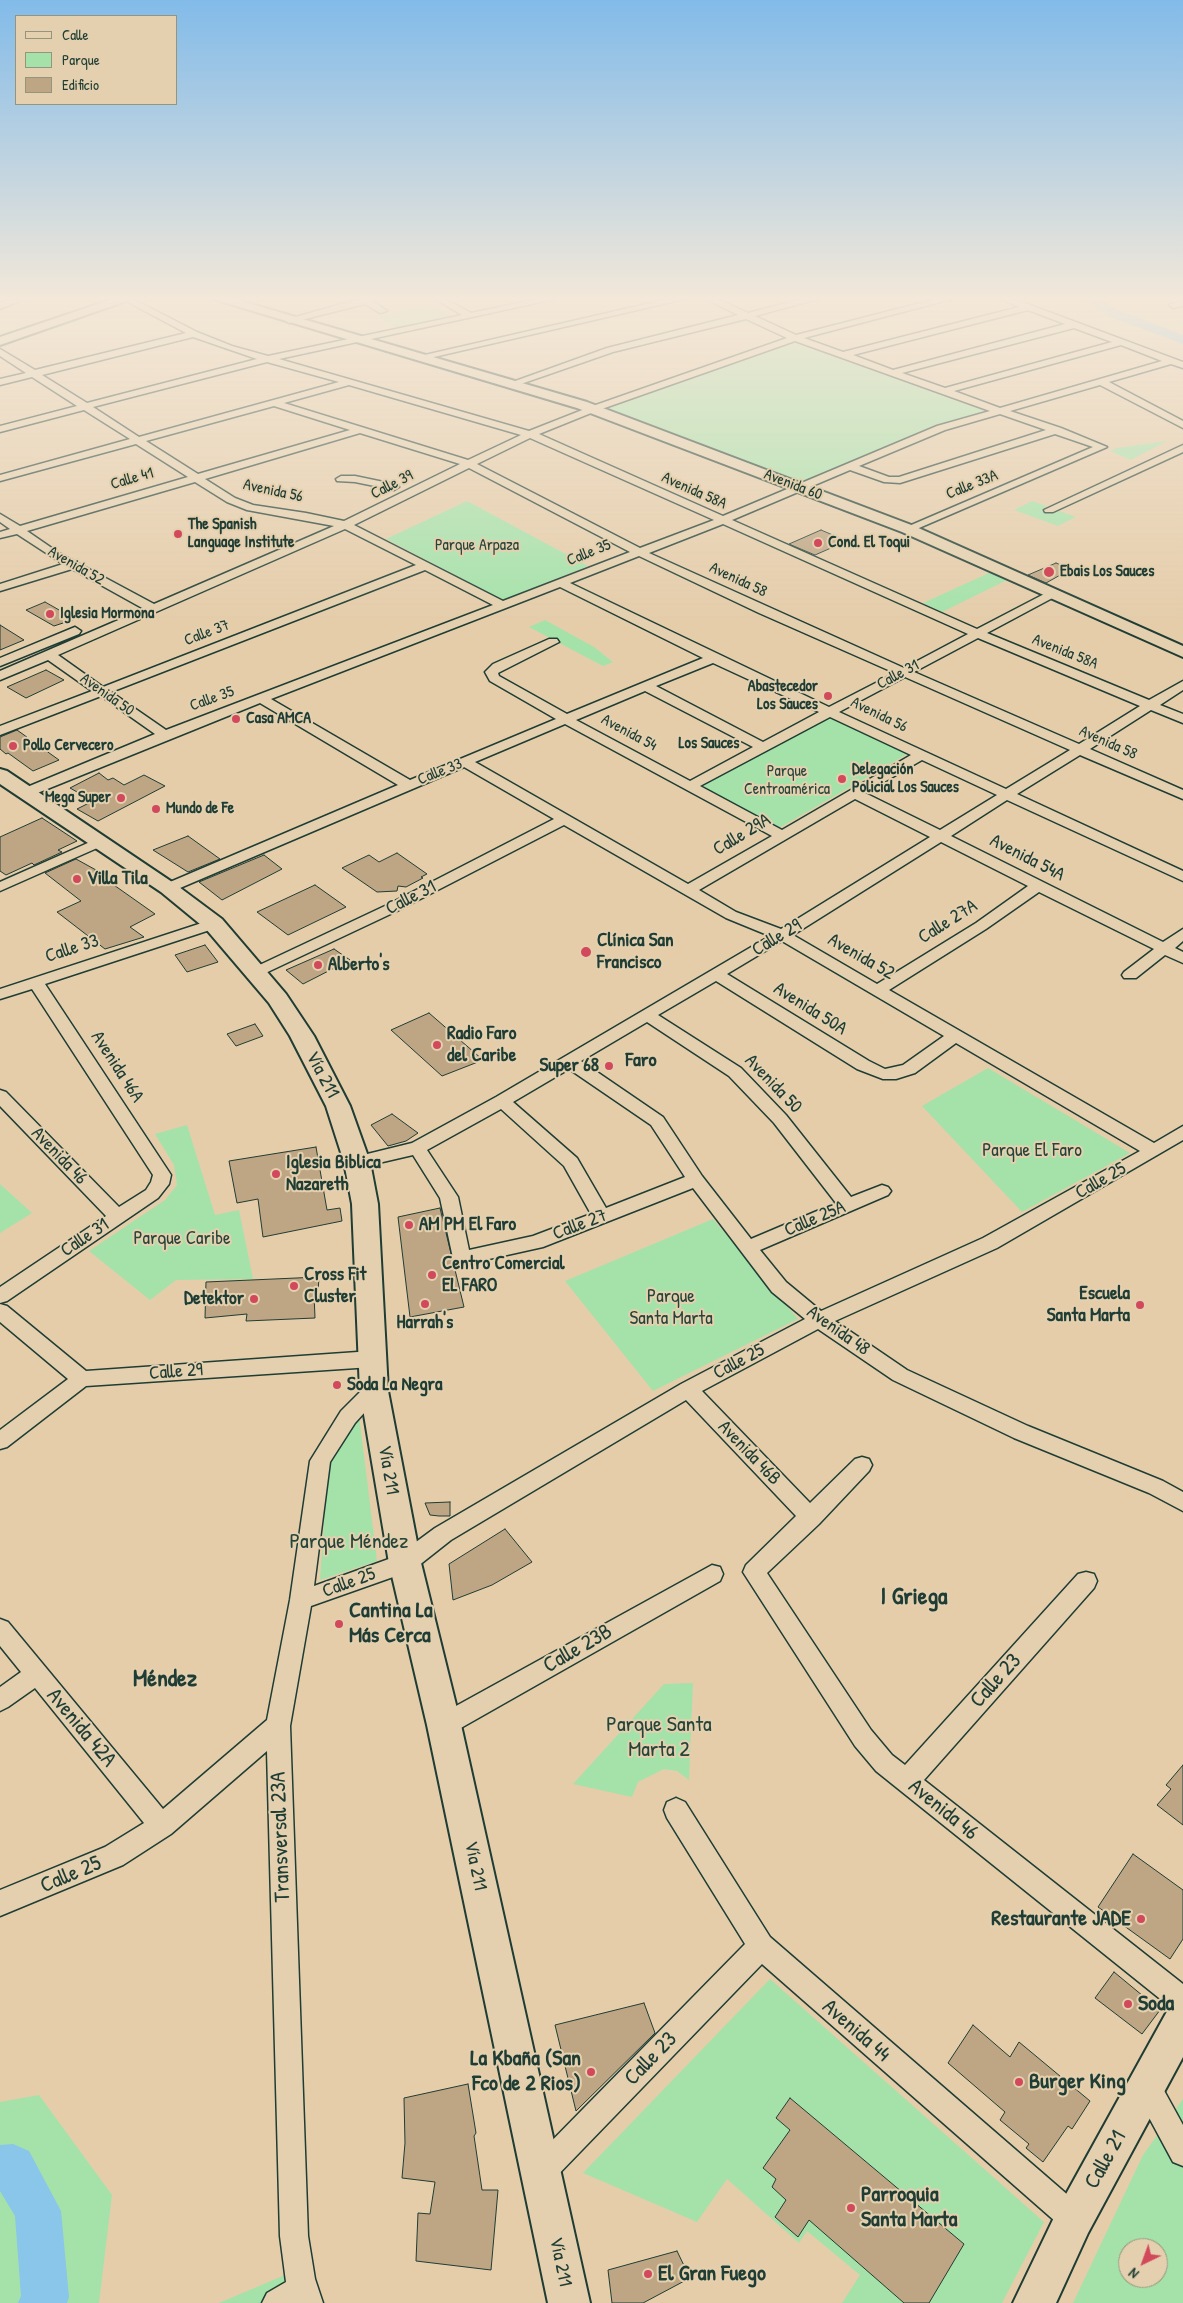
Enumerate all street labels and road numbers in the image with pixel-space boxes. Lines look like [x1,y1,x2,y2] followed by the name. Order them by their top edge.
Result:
[108,464,156,494] street label: Calle 41
[761,465,825,505] street label: Avenida 60
[368,466,416,504] street label: Calle 39
[943,466,1001,504] street label: Calle 33A
[659,468,729,514] street label: Avenida 58A
[241,475,305,507] street label: Avenida 56
[564,535,614,571] street label: Calle 35
[44,542,108,590] street label: Avenida 52
[706,558,770,602] street label: Avenida 58
[182,616,232,650] street label: Calle 37
[1029,630,1101,674] street label: Avenida 58A
[874,656,922,694] street label: Calle 31
[76,669,138,721] street label: Avenida 50
[187,682,237,716] street label: Calle 35
[847,693,911,737] street label: Avenida 56
[598,710,660,756] street label: Avenida 54
[1076,722,1140,764] street label: Avenida 58
[415,754,465,790] street label: Calle 33
[709,809,775,861] street label: Calle 29A
[986,829,1068,887] street label: Avenida 54A
[382,876,440,920] street label: Calle 31
[914,895,982,949] street label: Calle 27A
[748,914,806,962] street label: Calle 29
[824,929,898,985] street label: Avenida 52
[42,930,102,968] street label: Calle 33
[769,978,851,1040] street label: Avenida 50A
[86,1027,148,1107] street label: Avenida 46A
[300,1048,344,1102] street label: Vía 211
[739,1050,807,1118] street label: Avenida 50
[26,1122,92,1190] street label: Avenida 46
[1072,1157,1130,1205] street label: Calle 25
[781,1196,849,1242] street label: Calle 25A
[550,1204,610,1246] street label: Calle 27
[56,1214,114,1262] street label: Calle 31
[802,1301,874,1361] street label: Avenida 48
[709,1339,769,1385] street label: Calle 25
[148,1359,204,1385] street label: Calle 29
[713,1416,785,1490] street label: Avenida 46B
[372,1444,404,1496] street label: Vía 211
[319,1563,379,1603] street label: Calle 25
[539,1619,617,1679] street label: Calle 23B
[965,1648,1027,1714] street label: Calle 23
[40,1683,122,1773] street label: Avenida 42A
[266,1771,296,1903] street label: Transversal 23A
[903,1774,983,1846] street label: Avenida 46
[459,1839,491,1893] street label: Vía 211
[37,1850,105,1900] street label: Calle 25
[816,1994,896,2068] street label: Avenida 44
[619,2027,683,2091] street label: Calle 23
[1079,2126,1133,2194] street label: Calle 21
[544,2235,576,2289] street label: Vía 211

